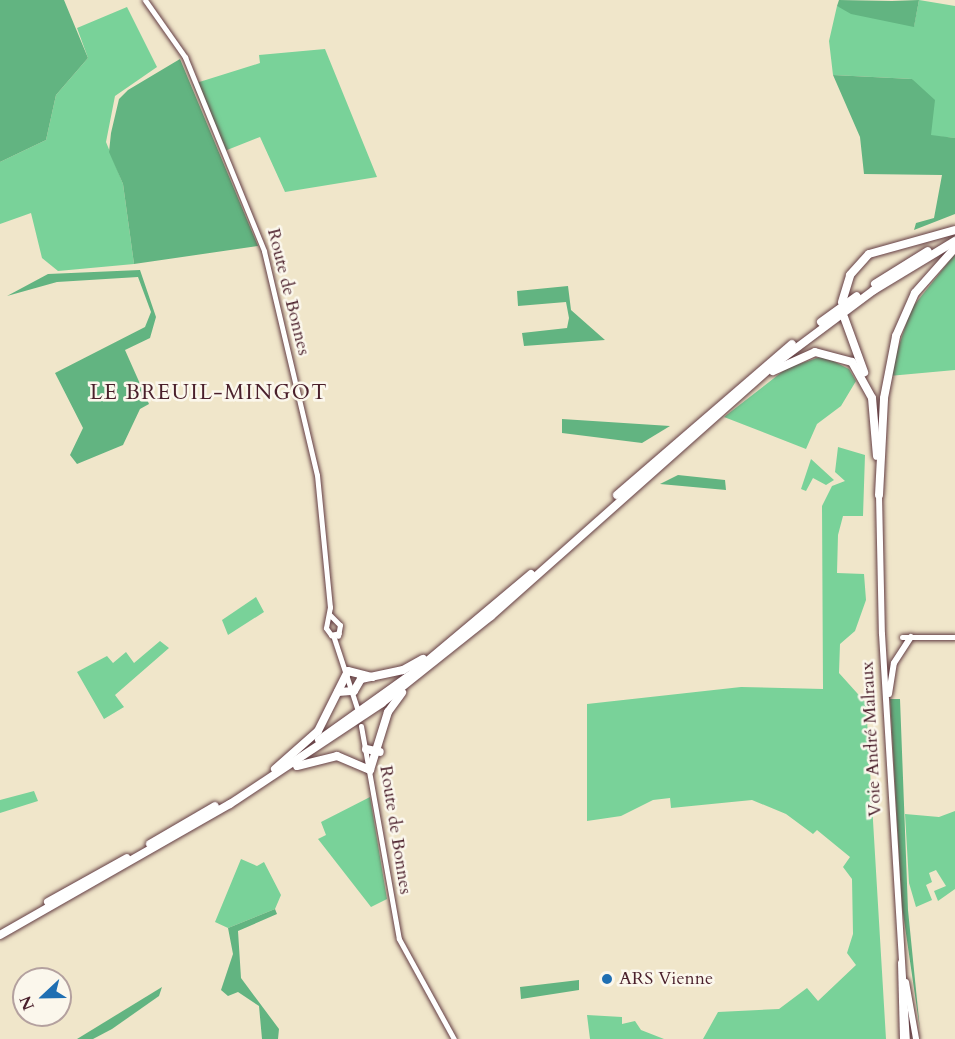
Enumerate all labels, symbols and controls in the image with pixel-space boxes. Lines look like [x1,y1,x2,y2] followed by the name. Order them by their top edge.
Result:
[262,226,314,358] street label: Route de Bonnes
[90,380,328,406] district label: LE BREUIL-MINGOT
[857,661,887,817] street label: Voie André Malraux
[374,764,416,896] street label: Route de Bonnes
[12,967,72,1027] north arrow
[619,968,713,990] place label: ARS Vienne
[600,972,614,986] marker: ARS Vienne
[14,992,40,1014] text: N

